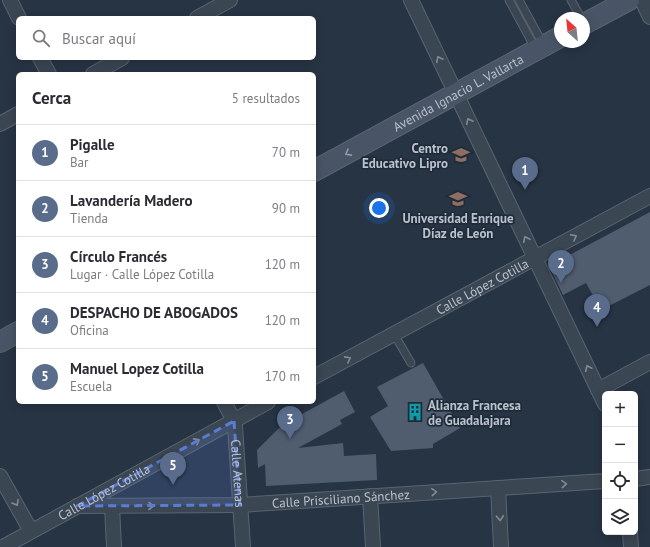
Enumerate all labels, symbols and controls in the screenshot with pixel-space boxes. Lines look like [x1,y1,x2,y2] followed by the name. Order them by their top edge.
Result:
[554,12,590,48] north arrow
[16,16,316,60] search box
[30,27,52,49] icon: search
[62,29,136,48] text: Buscar aquí
[390,51,526,135] street label: Avenida Ignacio L. Vallarta
[436,56,444,63] one-way arrow
[32,87,71,109] text: Cerca
[232,90,300,107] text: 5 resultados
[466,118,474,126] one-way arrow
[70,135,115,154] text: Pigalle
[362,140,448,172] place label: Centro Educativo Lipro
[41,144,49,161] text: 1
[272,144,300,161] text: 70 m
[451,145,471,165] school or university icon: Centro Educativo Lipro
[345,148,352,155] one-way arrow
[70,154,88,171] text: Bar
[512,157,538,190] pin: 1
[448,189,468,209] school or university icon: Universidad Enrique Díaz de León
[70,191,193,210] text: Lavandería Madero
[369,198,389,218] your location
[41,200,49,217] text: 2
[272,200,300,217] text: 90 m
[70,210,108,227] text: Tienda
[402,210,514,242] place label: Universidad Enrique Díaz de León
[523,235,531,243] one-way arrow
[569,235,577,242] one-way arrow
[70,247,167,266] text: Círculo Francés
[548,250,574,283] pin: 2
[433,255,532,319] street label: Calle López Cotilla
[41,256,49,273] text: 3
[265,256,300,273] text: 120 m
[70,266,214,283] text: Lugar · Calle López Cotilla
[584,294,610,327] pin: 4
[70,303,238,322] text: DESPACHO DE ABOGADOS
[41,312,49,329] text: 4
[265,312,300,329] text: 120 m
[70,322,109,339] text: Oficina
[344,356,351,364] one-way arrow
[70,359,204,378] text: Manuel Lopez Cotilla
[585,365,593,373] one-way arrow
[41,368,49,385] text: 5
[265,368,300,385] text: 170 m
[70,378,112,395] text: Escuela
[602,391,638,535] map controls
[602,391,638,427] button: +
[428,397,521,429] place label: Alianza Francesa de Guadalajara
[405,402,425,422] building icon: Alianza Francesa de Guadalajara
[277,406,303,439] pin: 3
[602,427,638,463] button: −
[193,438,200,445] one-way arrow
[227,439,248,508] street label: Calle Atenas
[160,452,186,485] pin: 5
[55,460,153,524] street label: Calle López Cotilla
[602,463,638,499] button: locate
[561,479,567,488] one-way arrow
[271,486,410,512] street label: Calle Prisciliano Sánchez
[431,488,437,497] one-way arrow
[11,499,18,506] one-way arrow
[602,499,638,535] button: layers
[148,502,154,510] one-way arrow
[495,515,504,521] one-way arrow

